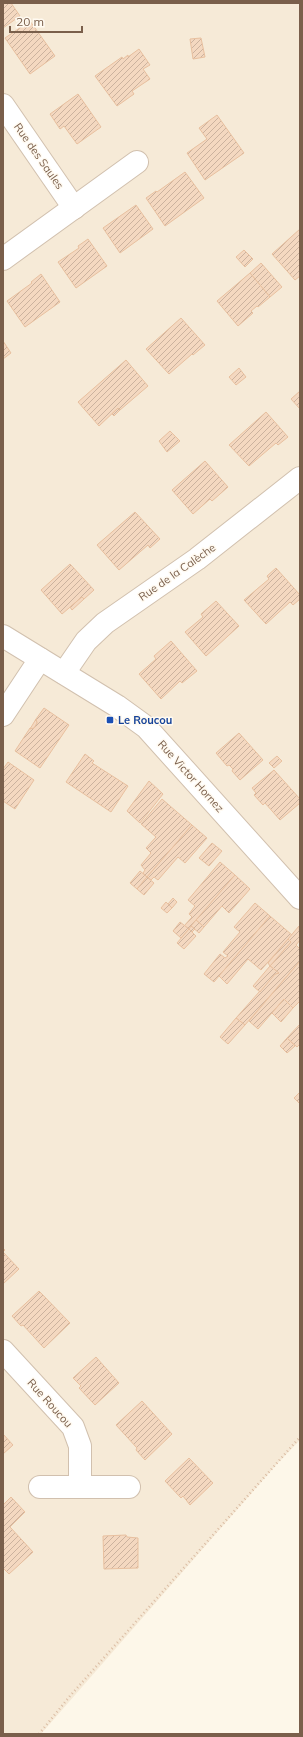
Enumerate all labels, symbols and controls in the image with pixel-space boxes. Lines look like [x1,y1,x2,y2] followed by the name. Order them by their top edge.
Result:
[10,8,82,34] scale bar
[16,14,44,29] text: 20 m
[11,120,67,192] street label: Rue des Saules
[136,540,218,604] street label: Rue de la Calèche
[118,713,172,727] place label: Le Roucou
[105,715,115,725] marker: Le Roucou
[155,737,227,815] street label: Rue Victor Hornez
[24,1376,76,1430] street label: Rue Roucou

